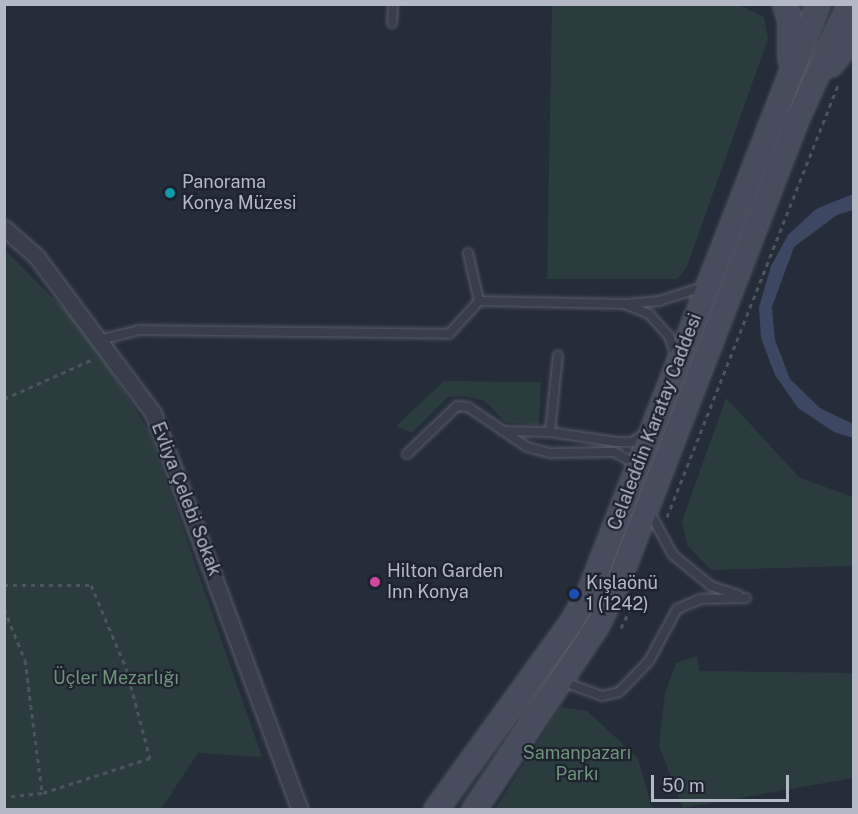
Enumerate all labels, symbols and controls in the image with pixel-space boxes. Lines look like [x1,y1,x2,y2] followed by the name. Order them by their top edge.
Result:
[182,172,296,214] place label: Panorama Konya Müzesi
[163,186,177,200] marker: Panorama Konya Müzesi
[604,311,706,533] street label: Celaleddin Karatay Caddesi
[147,419,225,579] street label: Evliya Çelebi Sokak
[387,561,503,604] place label: Hilton Garden Inn Konya
[586,573,658,616] place label: Kışlaönü 1 (1242)
[368,575,382,589] marker: Hilton Garden Inn Konya
[567,587,581,601] marker: Kışlaönü 1 (1242)
[53,667,179,689] park label: Üçler Mezarlığı
[523,743,631,786] park label: Samanpazarı Parkı
[654,763,792,801] scale bar
[662,775,705,796] text: 50 m

